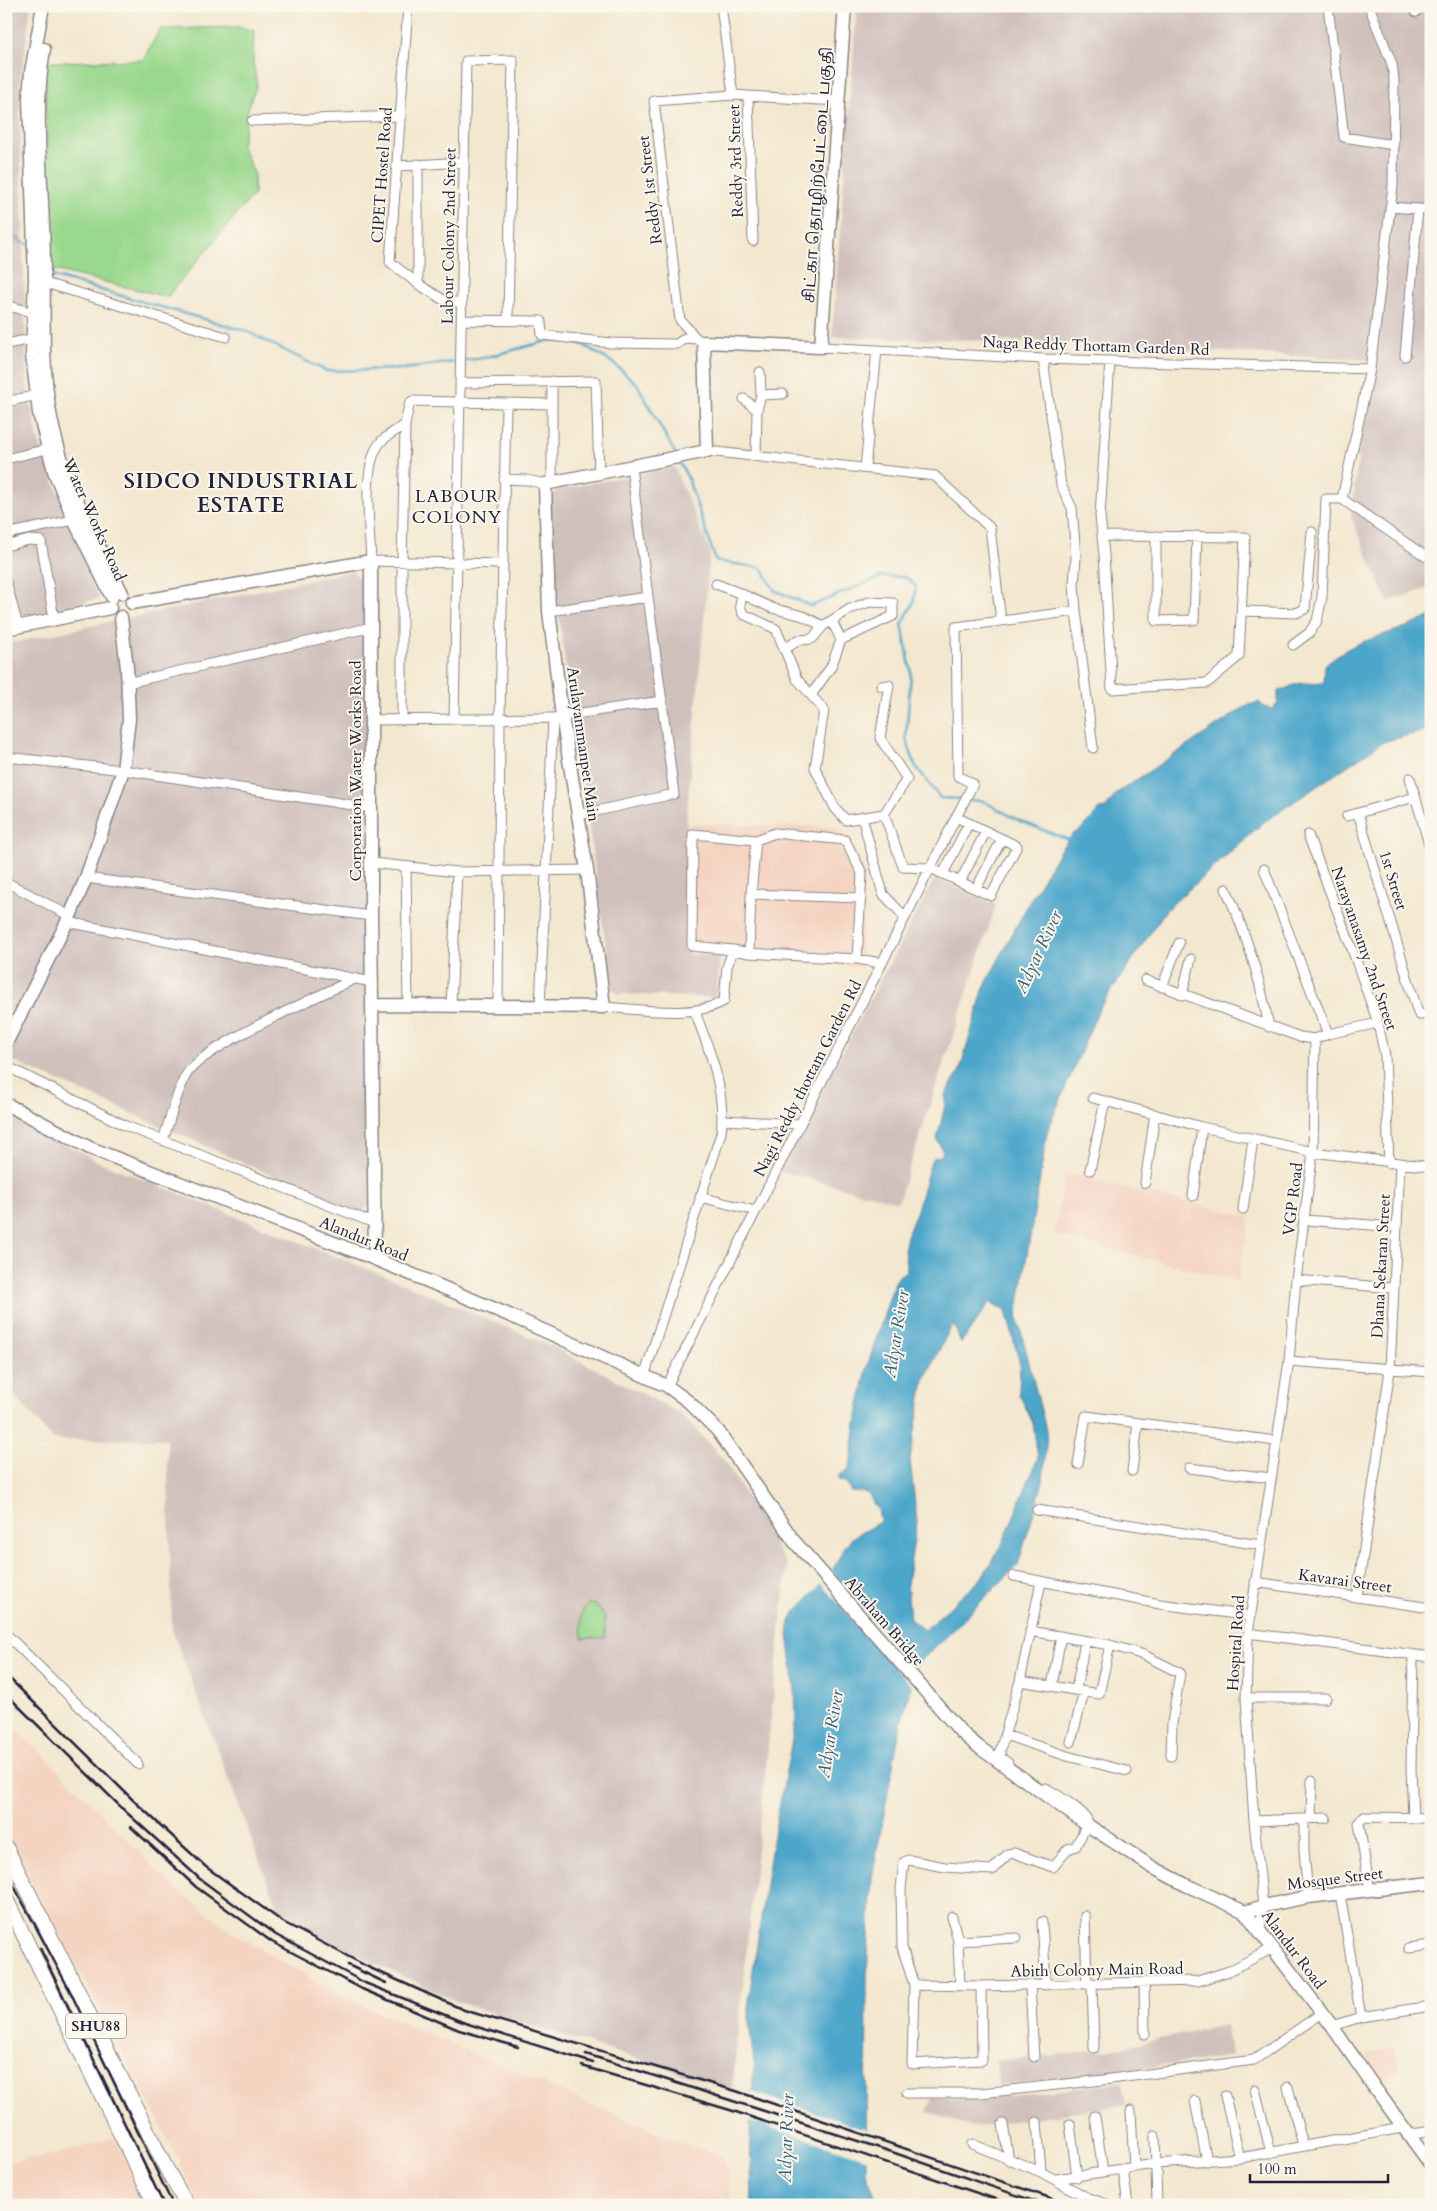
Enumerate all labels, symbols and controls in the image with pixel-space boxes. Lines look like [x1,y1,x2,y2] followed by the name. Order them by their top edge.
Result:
[798,46,838,304] street label: சிட்கா தொழிற்பேட்டை பகுதி
[723,104,749,218] street label: Reddy 3rd Street
[366,106,398,244] street label: CIPET Hostel Road
[632,134,668,246] street label: Reddy 1st Street
[436,147,462,325] street label: Labour Colony 2nd Street
[982,331,1210,361] street label: Naga Reddy Thottam Garden Rd
[57,453,131,585] street label: Water Works Road
[124,467,358,520] district label: SIDCO INDUSTRIAL ESTATE
[412,484,502,530] district label: LABOUR COLONY
[345,660,367,881] street label: Corporation Water Works Road
[561,665,605,823] street label: Arulayammanpet Main
[1374,848,1413,913] street label: 1st Street
[1326,864,1402,1033] street label: Narayanasamy 2nd Street
[1008,906,1069,999] water label: Adyar River
[749,976,867,1181] street label: Nagi Reddy thottam Garden Rd
[1278,1161,1308,1237] street label: VGP Road
[1366,1193,1396,1339] street label: Dhana Sekaran Street
[316,1211,412,1267] street label: Alandur Road
[877,1287,916,1381] water label: Adyar River
[1297,1564,1393,1598] street label: Kavarai Street
[839,1572,929,1671] street label: Abraham Bridge
[1222,1594,1250,1692] street label: Hospital Road
[811,1687,850,1781] water label: Adyar River
[1286,1862,1384,1896] street label: Mosque Street
[1256,1905,1331,1994] street label: Alandur Road
[1010,1957,1184,1983] street label: Abith Colony Main Road
[66,2014,126,2038] road number: SHU88
[772,2092,801,2184] water label: Adyar River
[1250,2151,1387,2183] scale bar
[1257,2159,1297,2179] text: 100 m

